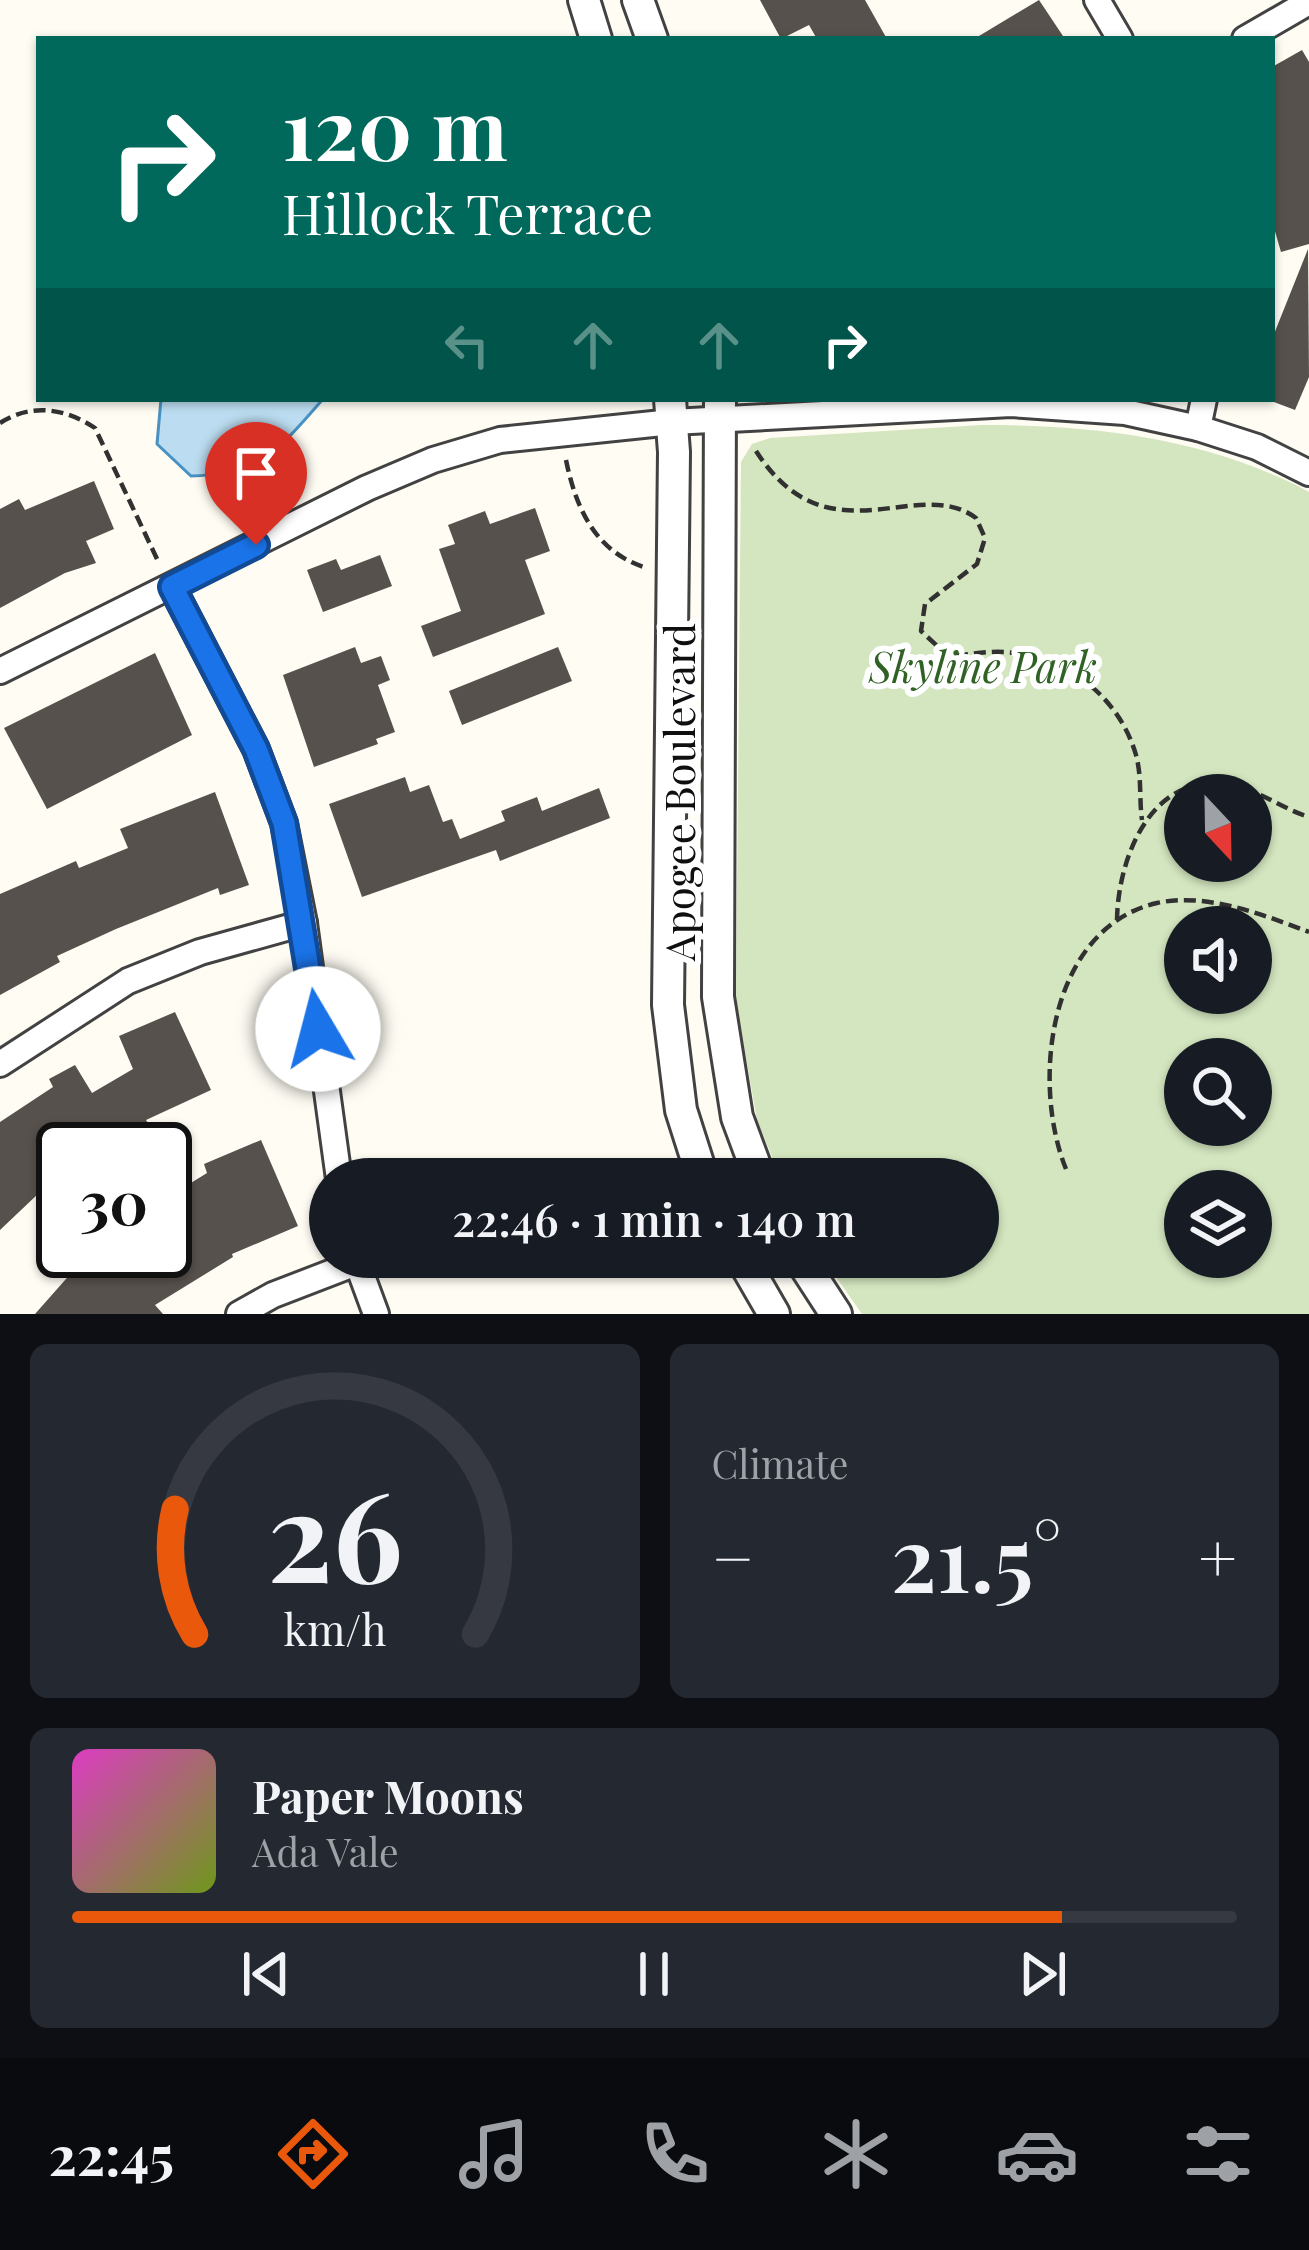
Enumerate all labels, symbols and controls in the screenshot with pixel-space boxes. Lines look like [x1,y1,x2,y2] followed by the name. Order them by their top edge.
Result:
[282,70,508,182] text: 120 m
[84,84,240,240] icon: right
[282,177,653,249] text: Hillock Terrace
[434,312,500,378] icon: left
[560,312,626,378] icon: ahead
[686,312,752,378] icon: ahead
[812,312,878,378] icon: right
[205,422,307,545] pin
[223,440,289,506] icon: arrive
[650,623,706,962] street label: Apogee Boulevard
[868,638,1097,694] park label: Skyline Park
[1164,774,1272,882] north arrow
[1164,774,1272,1278] map controls
[1164,906,1272,1014] button: sound
[255,966,381,1092] position arrow
[1164,1038,1272,1146] button: search
[36,1122,192,1278] speed limit sign: 30
[1164,1170,1272,1278] button: layers
[452,1188,856,1248] text: 22:46 · 1 min · 140 m
[712,1437,849,1489] text: Climate
[267,1448,402,1614] text: 26
[891,1496,1062,1616] text: 21.5°
[712,1512,754,1600] text: −
[1198,1512,1237,1600] text: +
[283,1600,386,1657] text: km/h
[252,1765,524,1825] text: Paper Moons
[252,1825,399,1877] text: Ada Vale
[233,1941,299,2007] icon: previous
[621,1941,687,2007] icon: pause
[1010,1941,1076,2007] icon: next
[271,2112,355,2196] icon: directions
[452,2112,536,2196] icon: music
[633,2112,717,2196] icon: phone
[814,2112,898,2196] icon: climate
[995,2112,1079,2196] icon: car
[1176,2112,1260,2196] icon: filters
[49,2118,174,2190] text: 22:45

